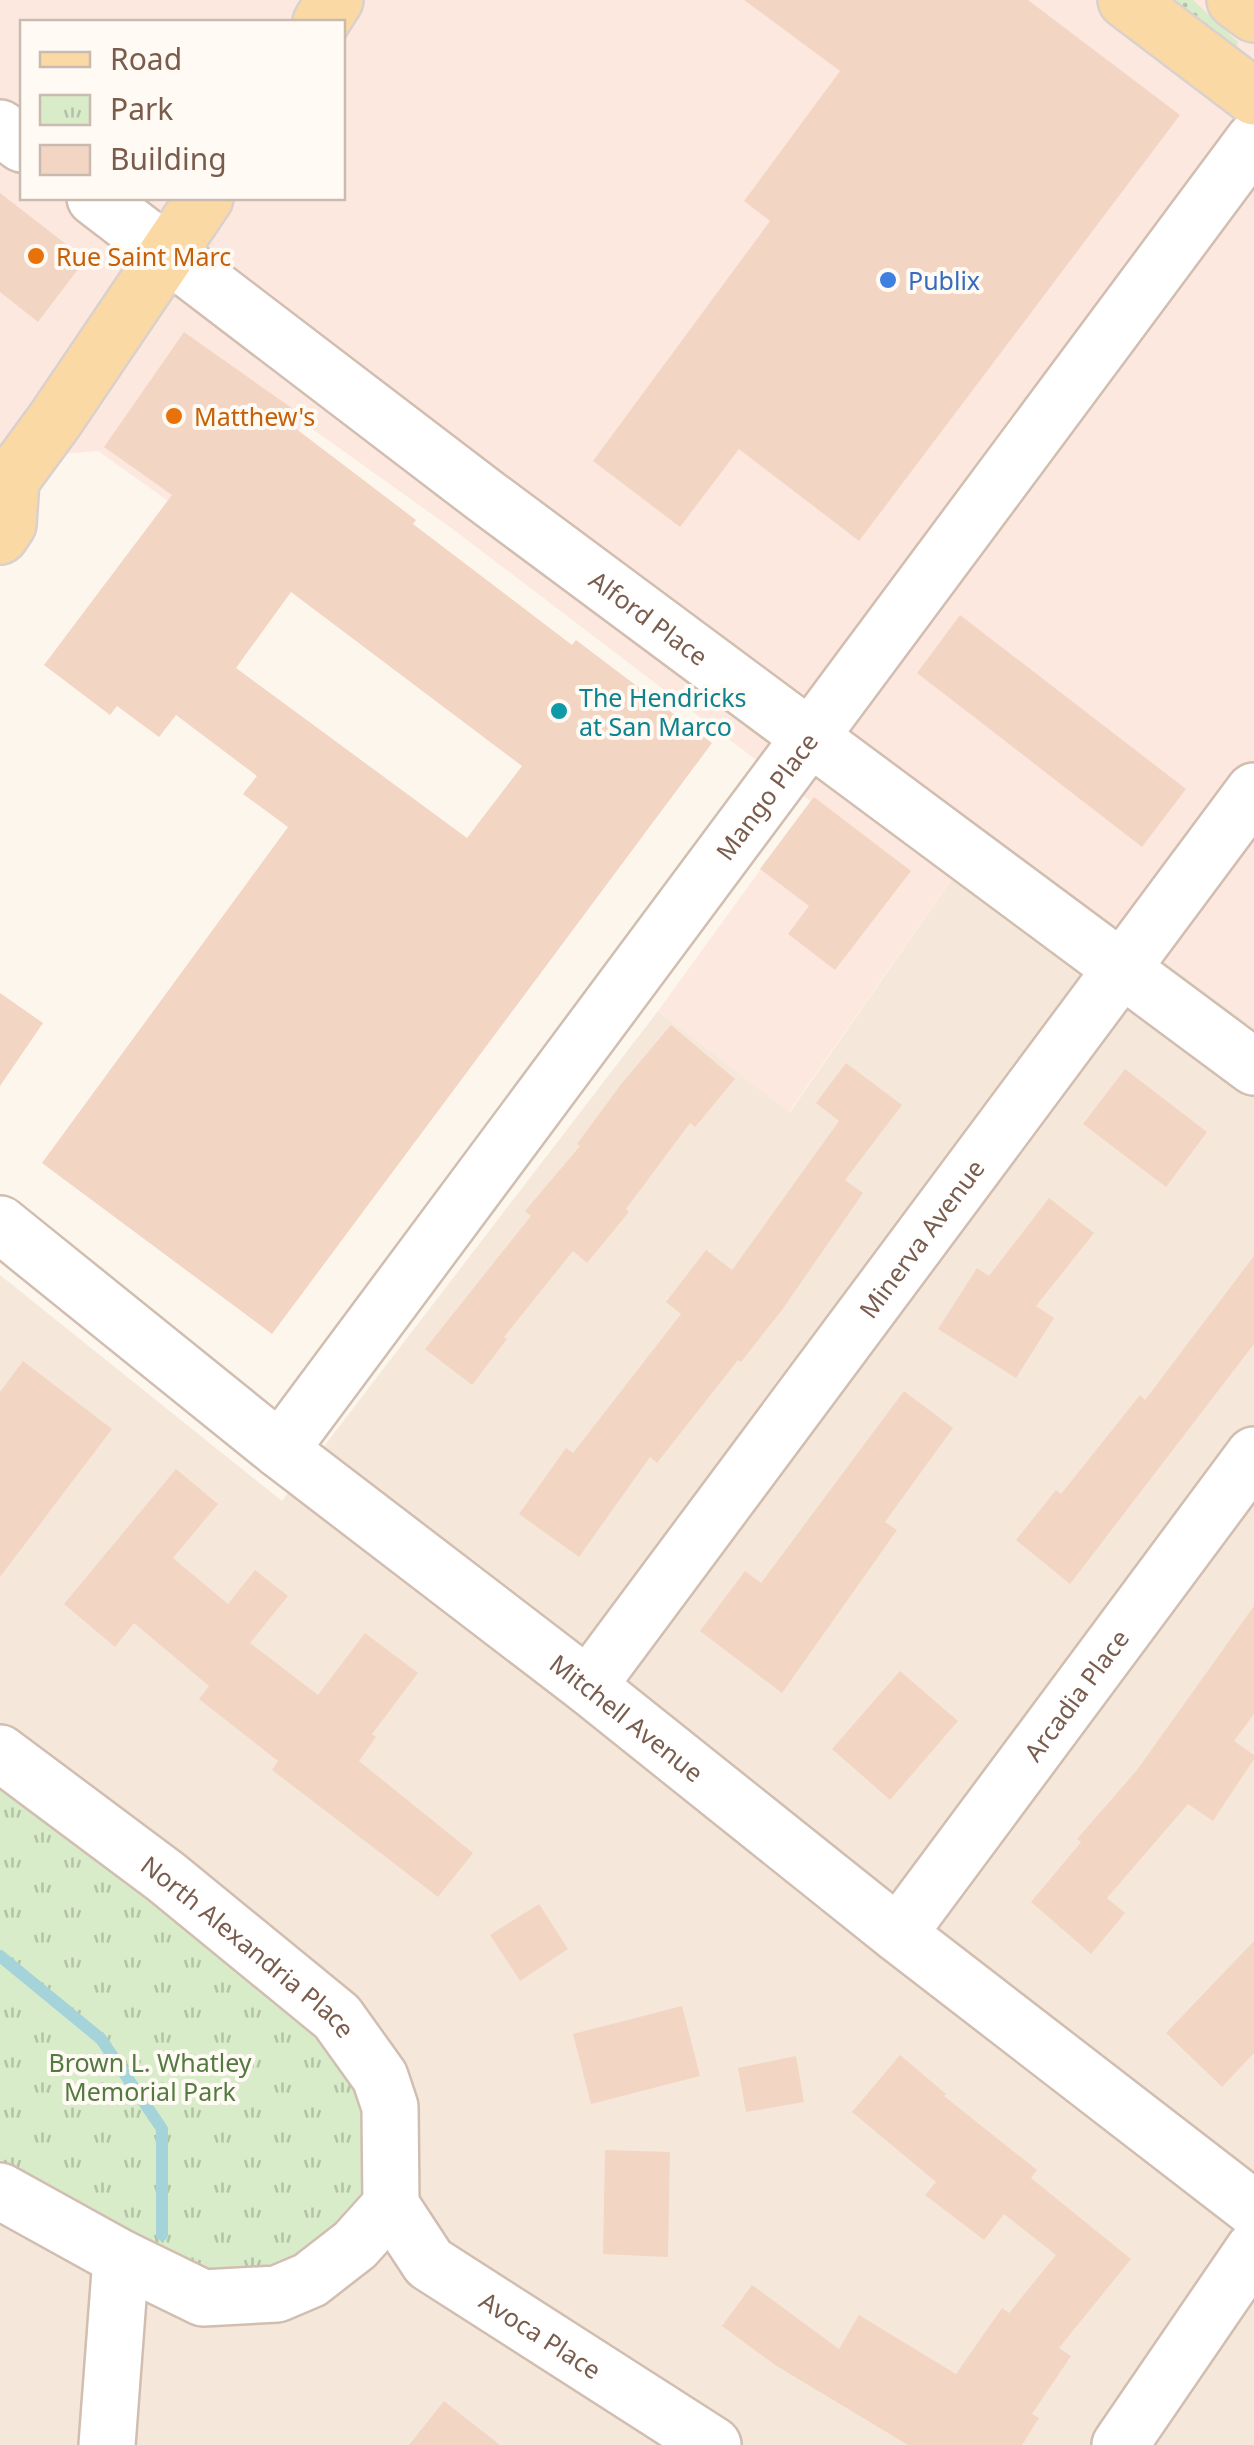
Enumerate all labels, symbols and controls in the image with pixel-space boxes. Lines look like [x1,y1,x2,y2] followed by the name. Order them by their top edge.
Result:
[20,20,345,200] legend
[110,38,182,79] text: Road
[110,88,173,129] text: Park
[110,138,227,179] text: Building
[56,239,231,273] place label: Rue Saint Marc
[25,245,47,267] marker: Rue Saint Marc
[908,263,980,297] place label: Publix
[877,269,899,291] marker: Publix
[194,399,315,433] place label: Matthew's
[163,405,185,427] marker: Matthew's
[583,562,715,673] street label: Alford Place
[579,680,747,743] place label: The Hendricks at San Marco
[548,700,570,722] marker: The Hendricks at San Marco
[708,725,825,867] street label: Mango Place
[851,1152,991,1325] street label: Minerva Avenue
[1016,1622,1136,1768] street label: Arcadia Place
[543,1646,711,1789] street label: Mitchell Avenue
[135,1847,363,2044] street label: North Alexandria Place
[48,2045,252,2108] park label: Brown L. Whatley Memorial Park
[473,2283,608,2386] street label: Avoca Place

